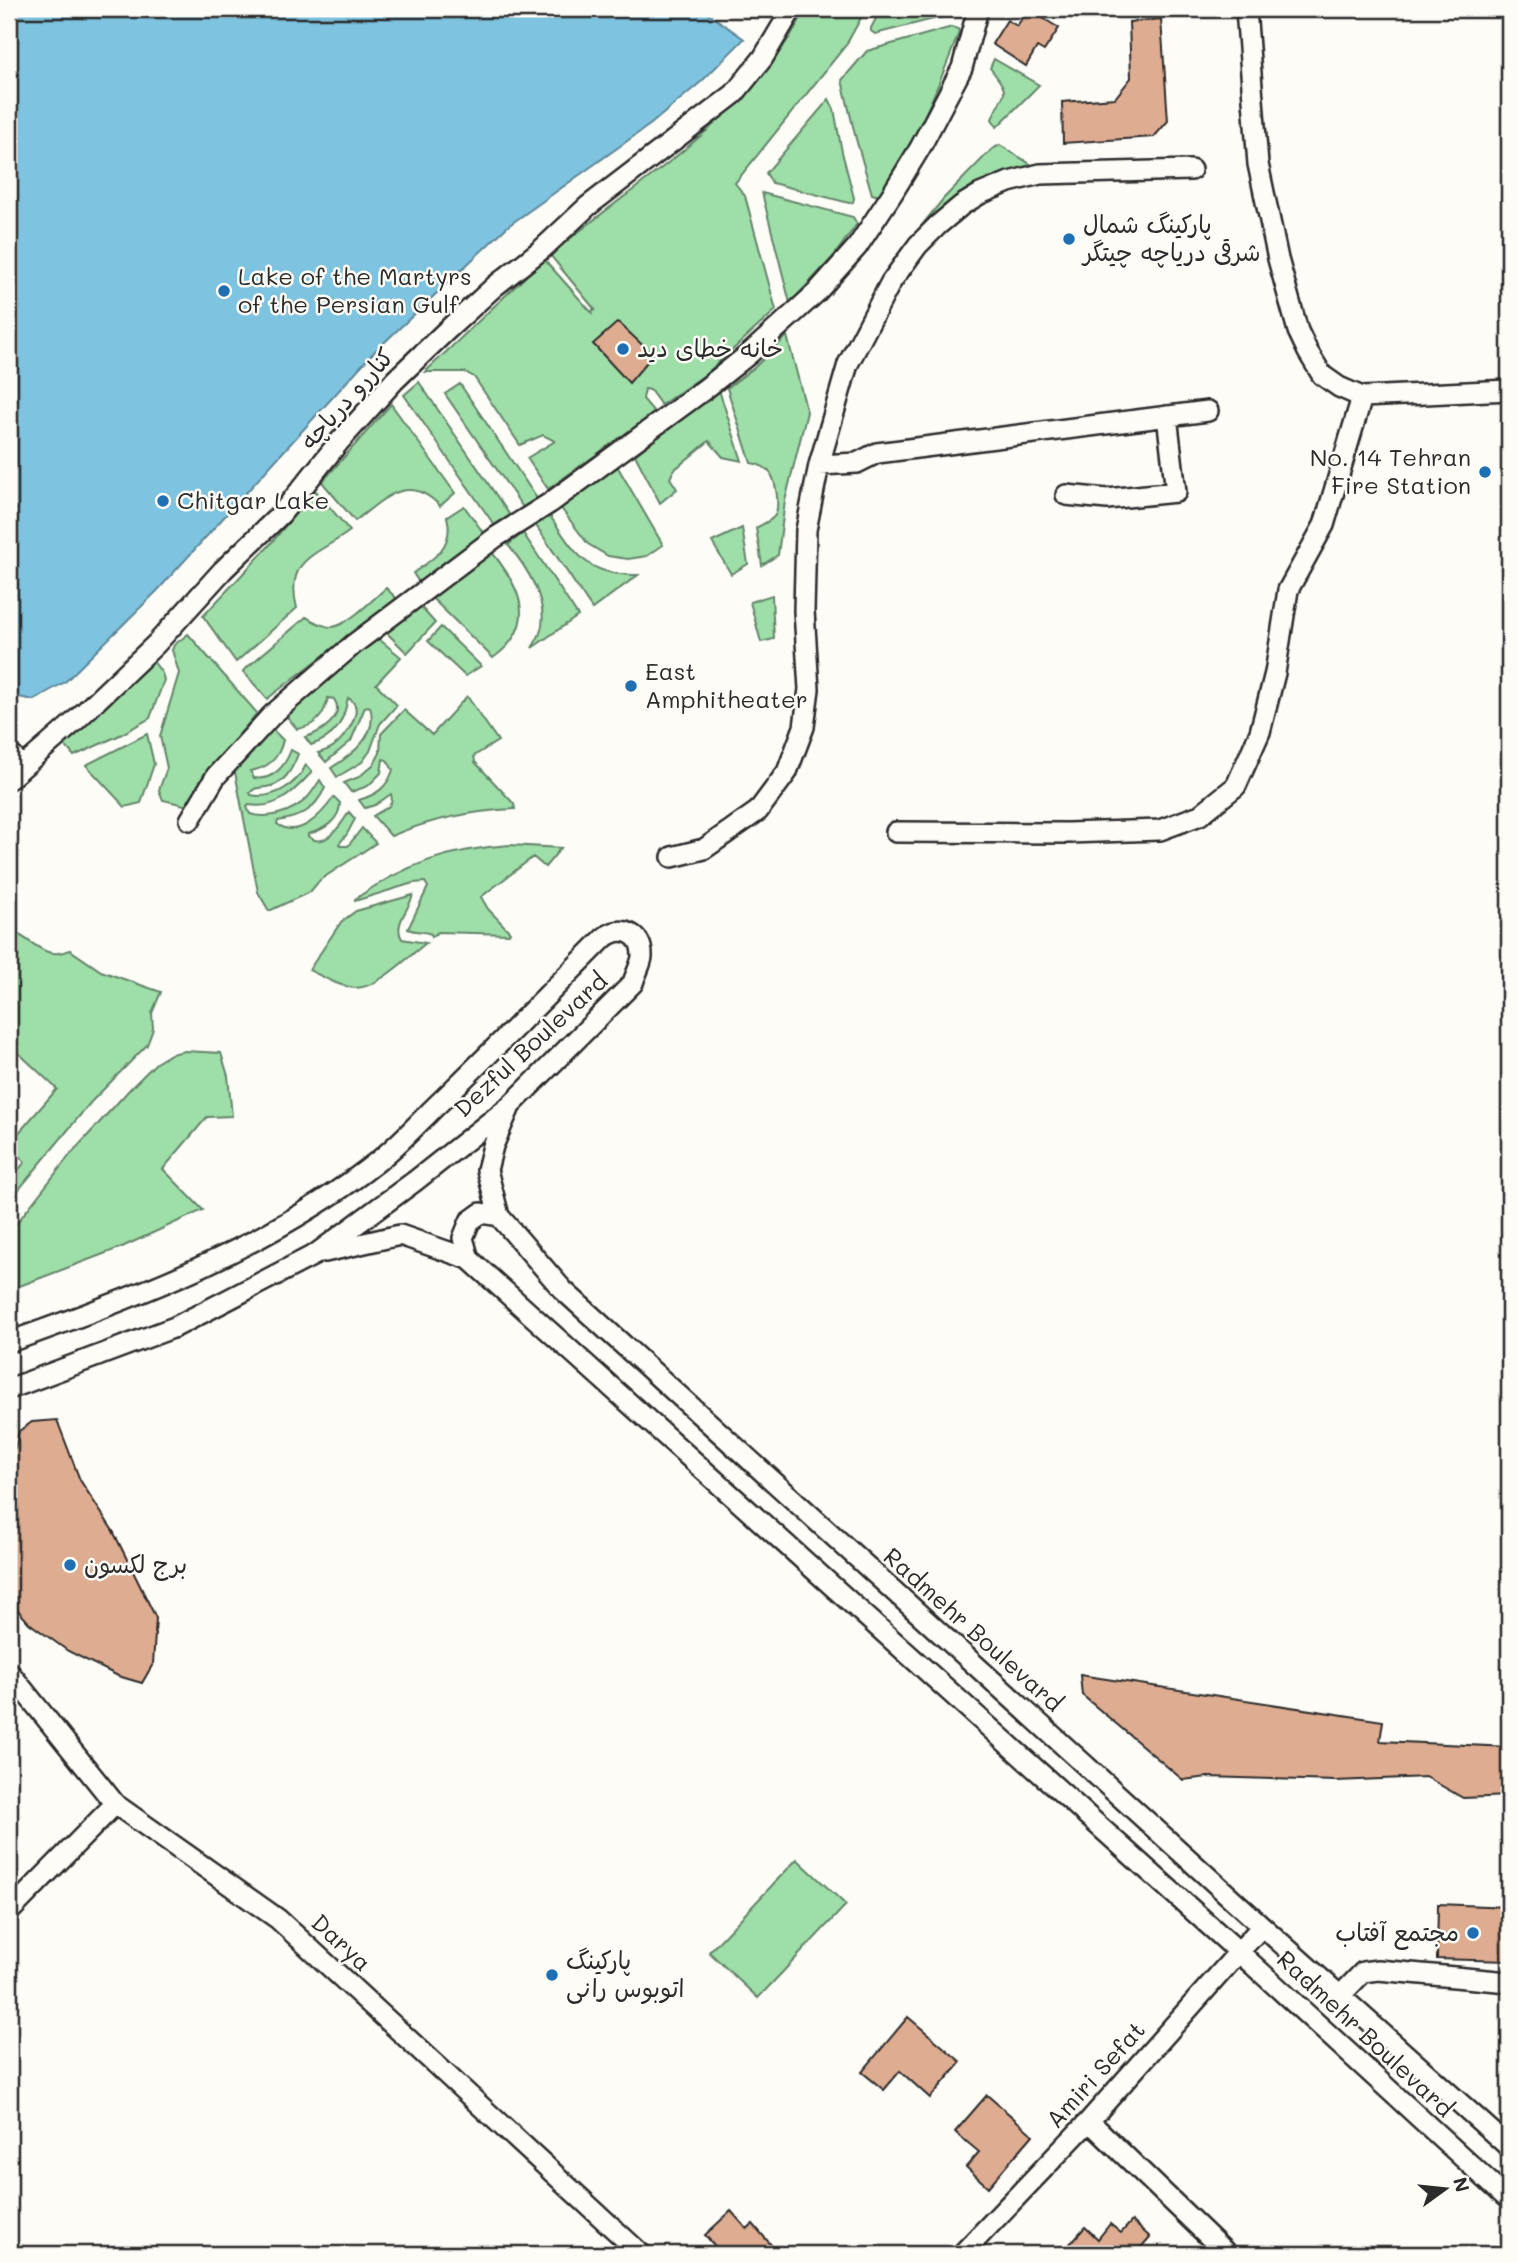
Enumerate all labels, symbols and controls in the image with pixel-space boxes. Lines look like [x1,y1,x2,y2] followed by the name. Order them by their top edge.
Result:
[1081,208,1261,268] place label: پارکینگ شمال شرقی دریاچه چیتگر
[1061,231,1077,247] marker: پارکینگ شمال شرقی دریاچه چیتگر
[238,260,472,319] place label: Lake of the Martyrs of the Persian Gulf
[216,283,232,299] marker: Lake of the Martyrs of the Persian Gulf
[637,332,783,363] place label: خانه خطای دید
[292,340,401,456] street label: کناررو دریاچه
[615,341,631,357] marker: خانه خطای دید
[1310,441,1471,500] place label: No. 14 Tehran Fire Station
[1477,464,1493,480] marker: No. 14 Tehran Fire Station
[177,484,329,515] place label: Chitgar Lake
[155,493,171,509] marker: Chitgar Lake
[645,655,808,714] place label: East Amphitheater
[623,678,639,694] marker: East Amphitheater
[447,965,613,1123] street label: Dezful Boulevard
[878,1540,1070,1718] street label: Radmehr Boulevard
[84,1548,187,1581] place label: برج لکسون
[62,1557,78,1573] marker: برج لکسون
[306,1906,379,1977] street label: Darya
[1335,1916,1459,1950] place label: مجتمع آفتاب
[1465,1925,1481,1941] marker: مجتمع آفتاب
[1271,1943,1461,2123] street label: Radmehr Boulevard
[566,1944,684,2004] place label: پارکینگ اتوبوس رانی
[544,1967,560,1983] marker: پارکینگ اتوبوس رانی
[1039,2014,1151,2134] street label: Amiri Sefat
[1410,2154,1480,2224] north arrow
[1448,2174,1476,2195] text: N

